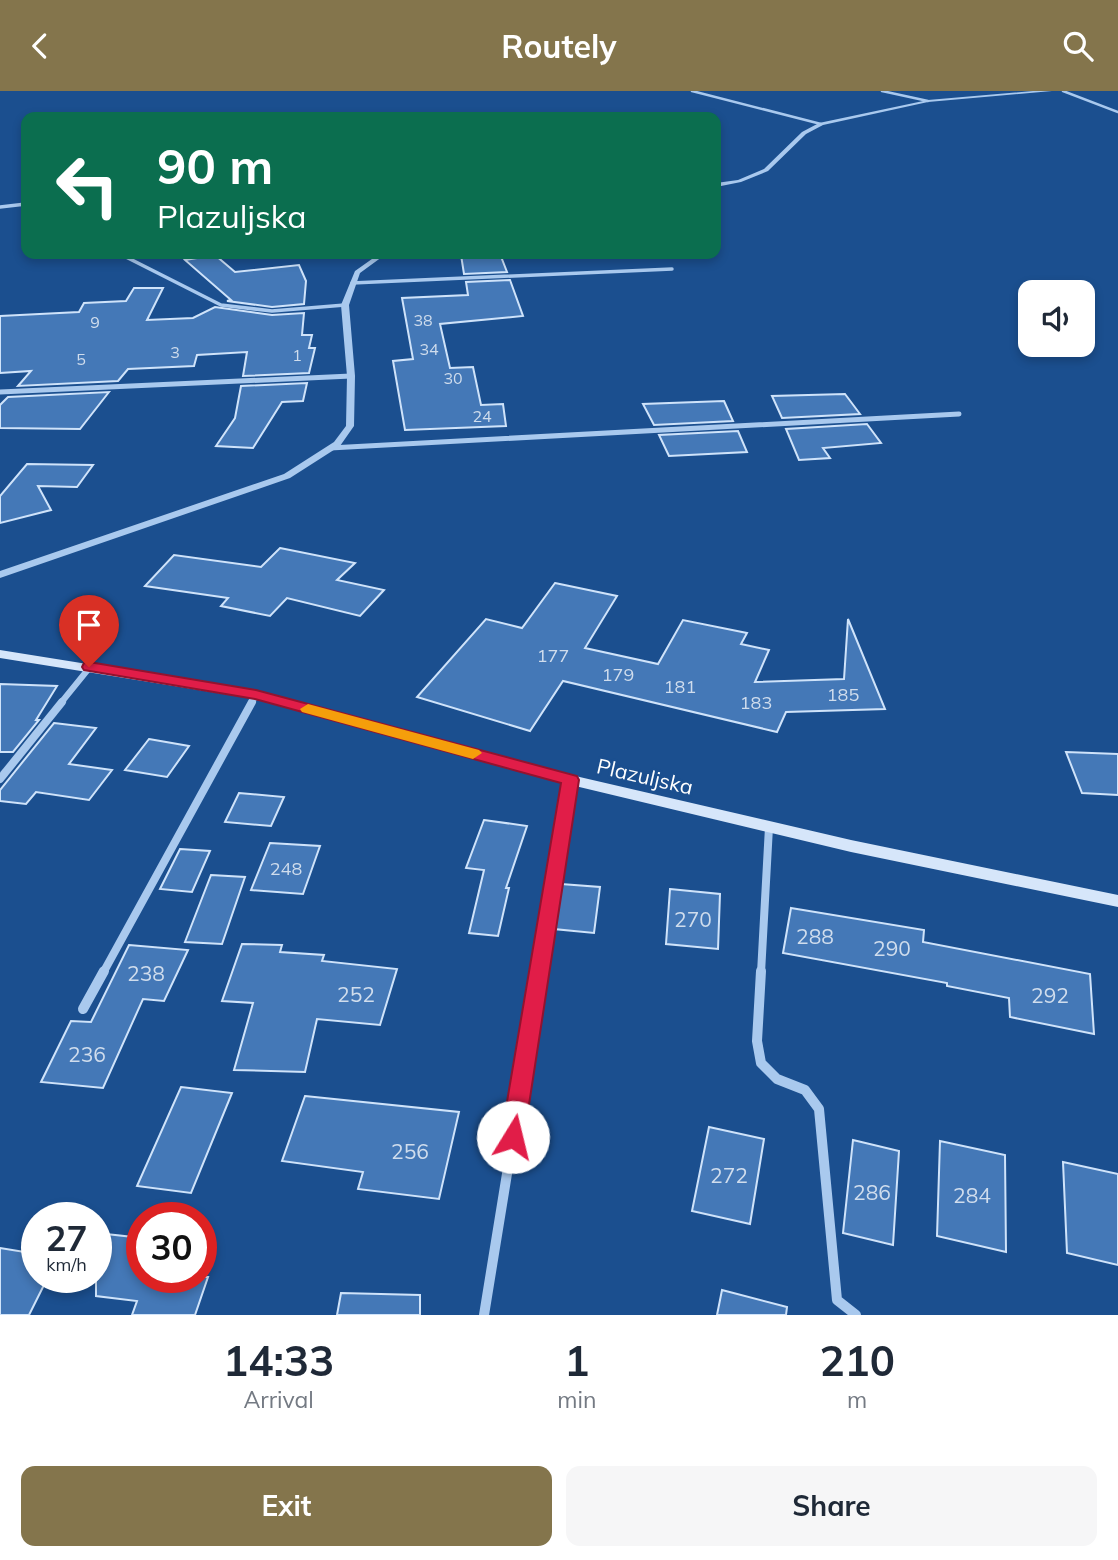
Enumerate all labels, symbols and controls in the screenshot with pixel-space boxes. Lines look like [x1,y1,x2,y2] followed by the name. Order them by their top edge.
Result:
[501,26,617,66] text: Routely
[21,27,59,65] icon: back
[1059,27,1097,65] icon: search
[157,135,273,196] text: 90 m
[42,140,133,231] icon: left
[157,196,306,236] text: Plazuljska
[1018,280,1095,357] map controls
[1018,280,1095,357] button: sound
[413,310,433,330] house number: 38
[90,312,100,332] house number: 9
[419,339,439,359] house number: 34
[170,342,180,362] house number: 3
[292,345,302,365] house number: 1
[76,349,86,369] house number: 5
[443,368,463,388] house number: 30
[472,406,492,426] house number: 24
[59,595,119,667] pin
[70,606,108,644] icon: arrive
[537,644,569,667] house number: 177
[602,663,634,686] house number: 179
[664,675,696,698] house number: 181
[827,683,859,706] house number: 185
[740,691,772,714] house number: 183
[594,752,696,800] street label: Plazuljska
[270,857,302,880] house number: 248
[674,906,712,932] house number: 270
[796,923,834,949] house number: 288
[873,935,911,961] house number: 290
[127,960,165,986] house number: 238
[337,981,375,1007] house number: 252
[1031,982,1069,1008] house number: 292
[68,1041,106,1067] house number: 236
[476,1100,550,1174] position arrow
[391,1138,429,1164] house number: 256
[710,1162,748,1188] house number: 272
[853,1179,891,1205] house number: 286
[953,1182,991,1208] house number: 284
[126,1202,217,1293] speed limit sign: 30
[45,1216,88,1260] text: 27
[46,1253,87,1276] text: km/h
[223,1334,334,1387] text: 14:33
[564,1334,589,1387] text: 1
[819,1334,895,1387] text: 210
[243,1385,314,1414] text: Arrival
[557,1385,596,1414] text: min
[847,1385,867,1414] text: m
[21,1466,552,1546] button: Exit
[566,1466,1097,1546] button: Share

